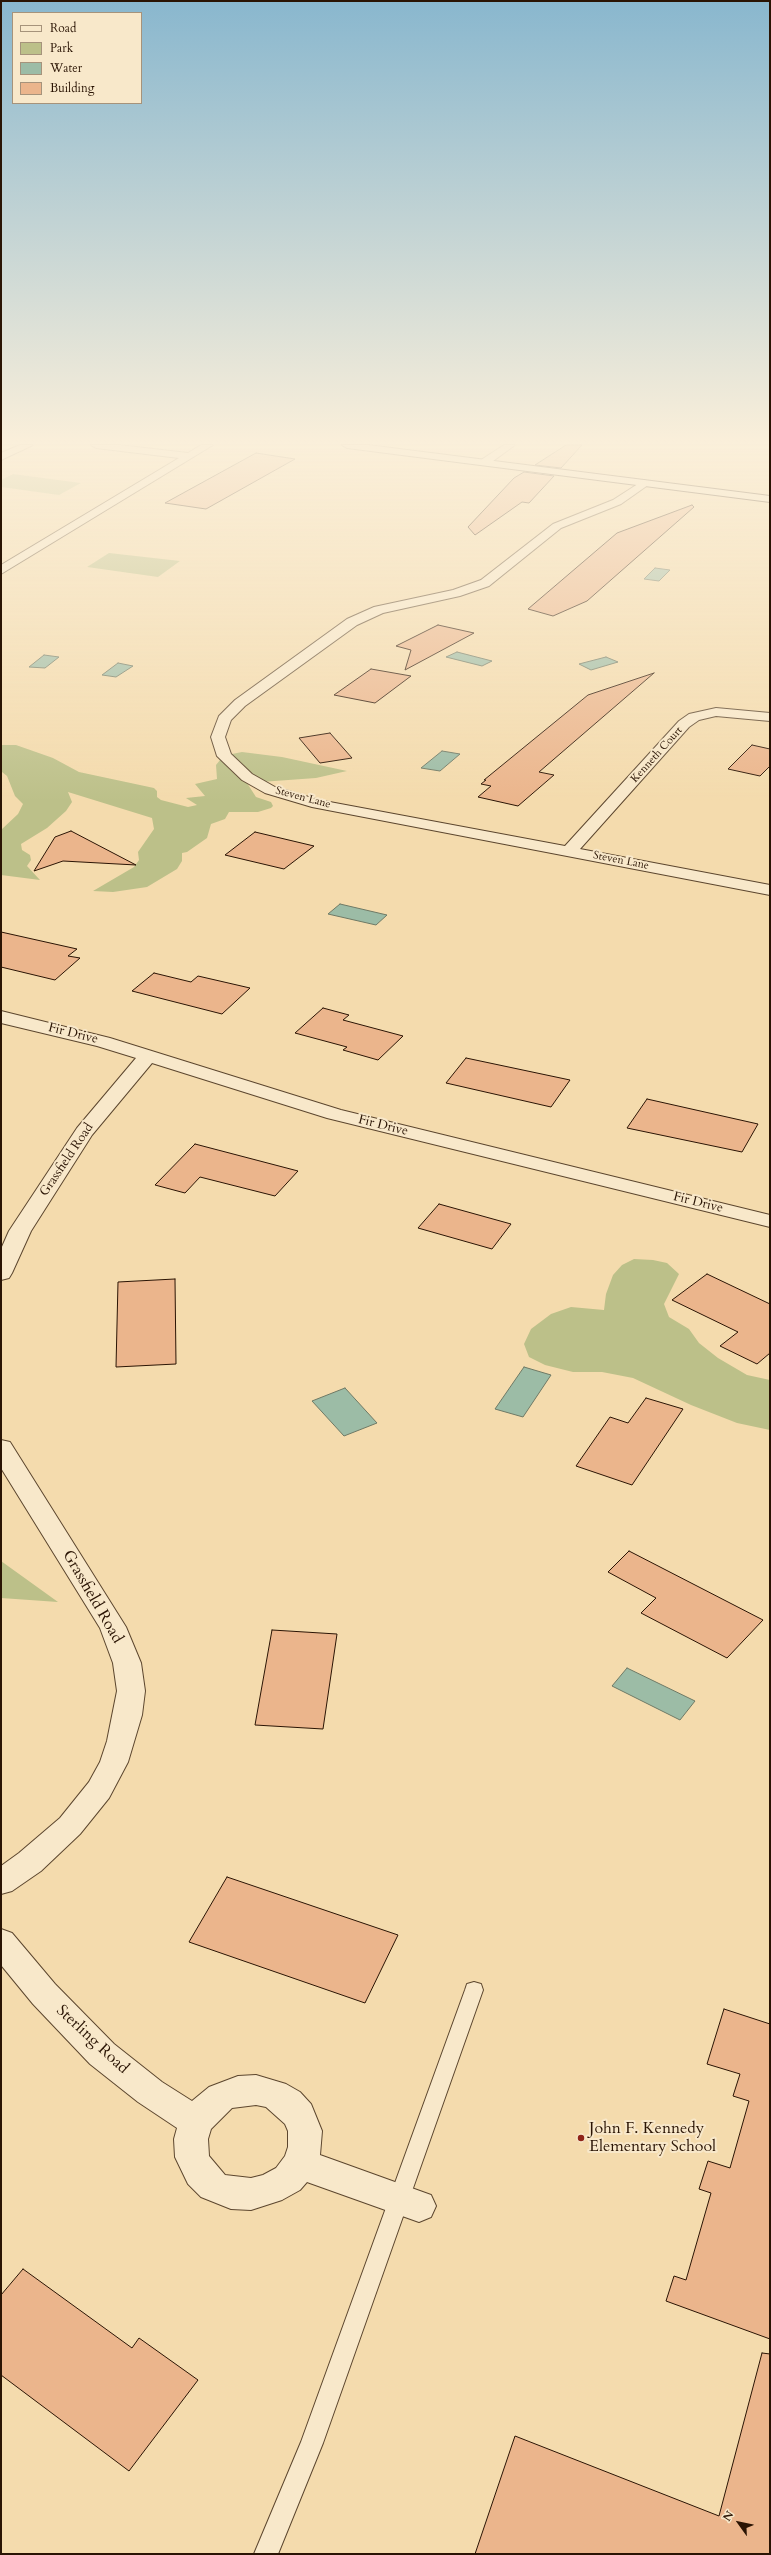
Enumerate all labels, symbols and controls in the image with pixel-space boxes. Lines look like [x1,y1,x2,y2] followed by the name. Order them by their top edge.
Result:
[12,12,142,104] legend
[50,20,76,36] text: Road
[50,40,73,56] text: Park
[50,60,82,76] text: Water
[50,80,94,96] text: Building
[628,724,686,786] street label: Kenneth Court
[274,784,332,812] street label: Steven Lane
[592,849,650,873] street label: Steven Lane
[46,1020,100,1048] street label: Fir Drive
[356,1112,410,1140] street label: Fir Drive
[37,1120,97,1200] street label: Grassfield Road
[671,1189,725,1217] street label: Fir Drive
[58,1547,126,1647] street label: Grassfield Road
[52,2002,132,2078] street label: Sterling Road
[589,2119,716,2157] place label: John F. Kennedy Elementary School
[576,2133,586,2143] marker: John F. Kennedy Elementary School
[719,2503,759,2543] north arrow
[720,2508,737,2524] text: N

